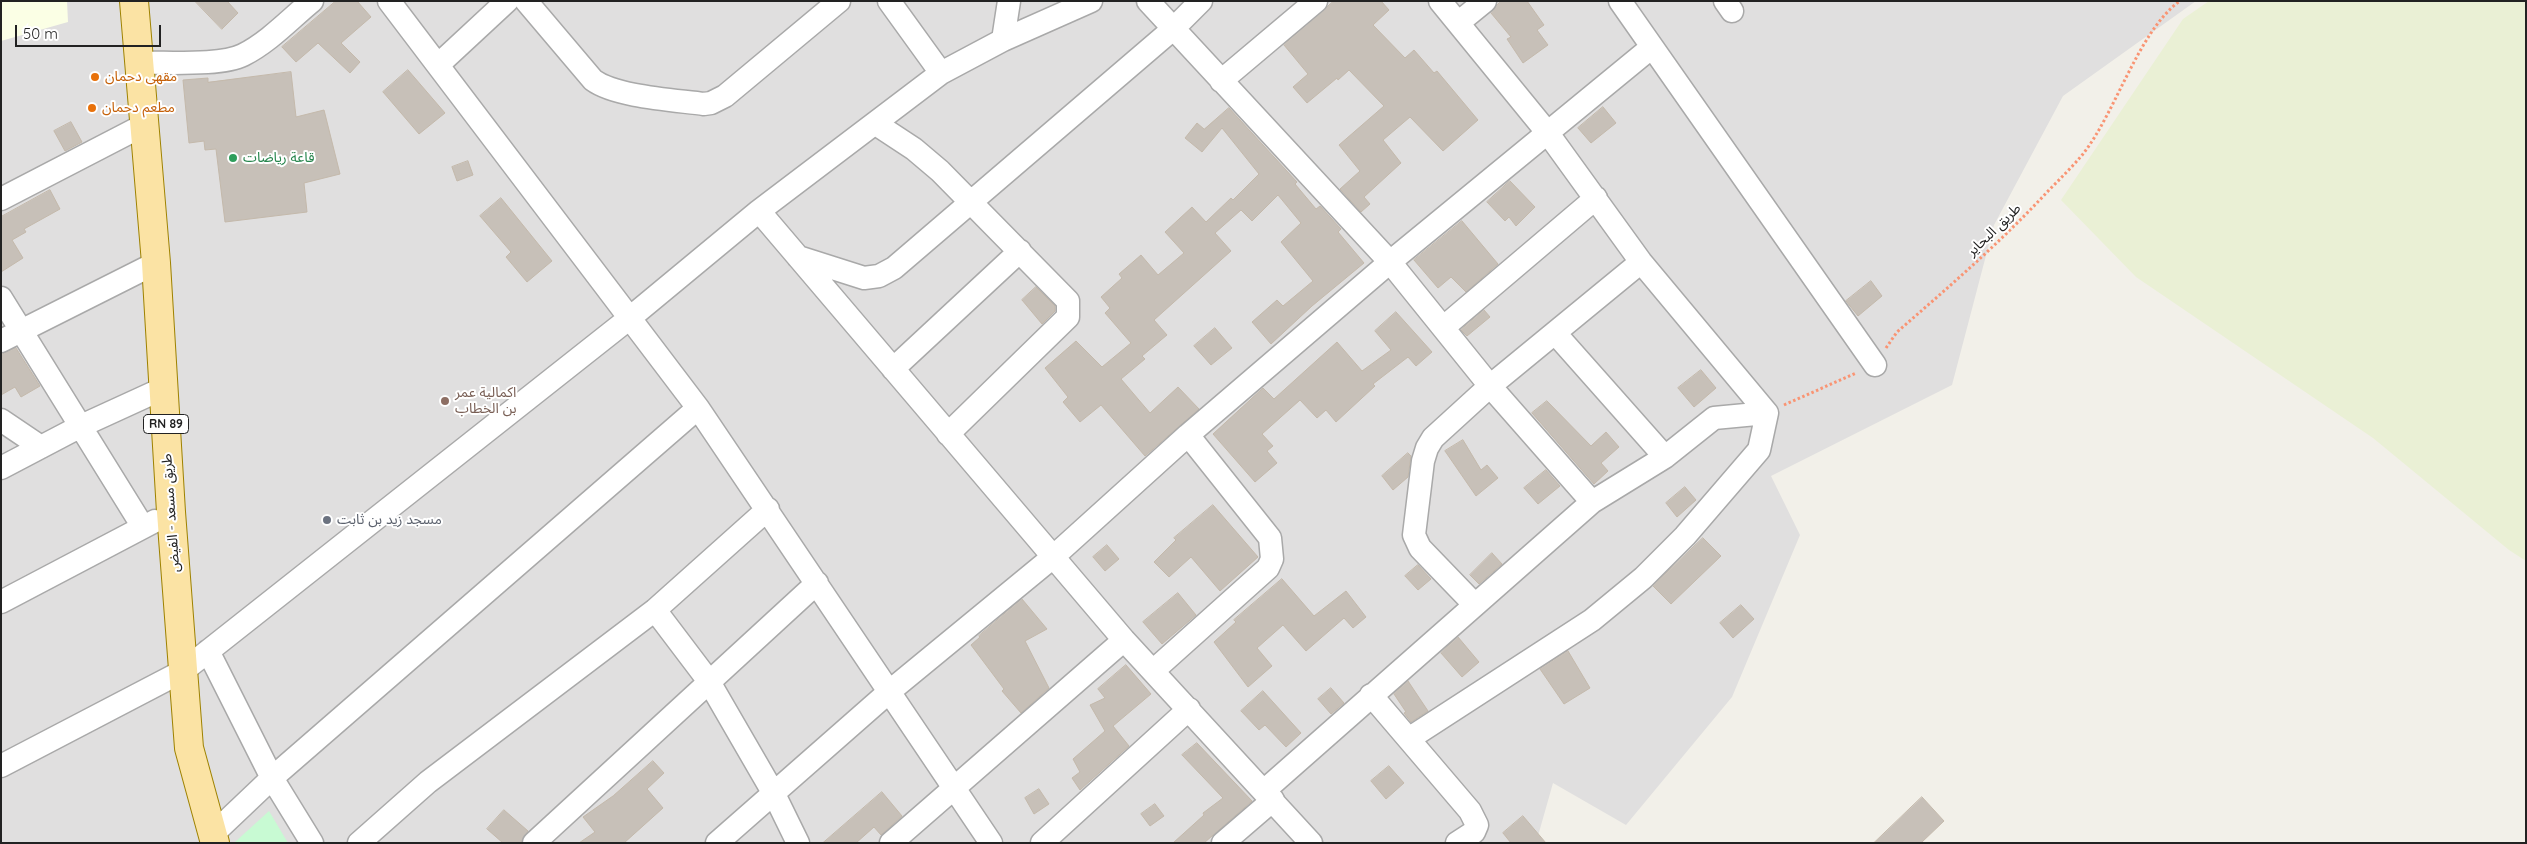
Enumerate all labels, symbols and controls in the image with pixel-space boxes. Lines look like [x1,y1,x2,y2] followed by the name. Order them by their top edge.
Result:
[18,15,164,47] scale bar
[23,24,58,43] text: 50 m
[105,69,177,85] place label: مقهى دحمان
[89,71,101,83] marker: مقهى دحمان
[102,100,175,116] place label: مطعم دحمان
[86,102,98,114] marker: مطعم دحمان
[243,150,315,166] place label: قاعة رياضات
[227,152,239,164] marker: قاعة رياضات
[1964,200,2024,260] street label: طريق البحاير
[455,385,517,418] place label: اكمالية عمر بن الخطاب
[439,395,451,407] marker: اكمالية عمر بن الخطاب
[144,414,188,434] road number: RN 89
[158,453,184,573] street label: طريق مسعد - الفيض
[337,512,442,528] place label: مسجد زيد بن ثابت
[321,514,333,526] marker: مسجد زيد بن ثابت

